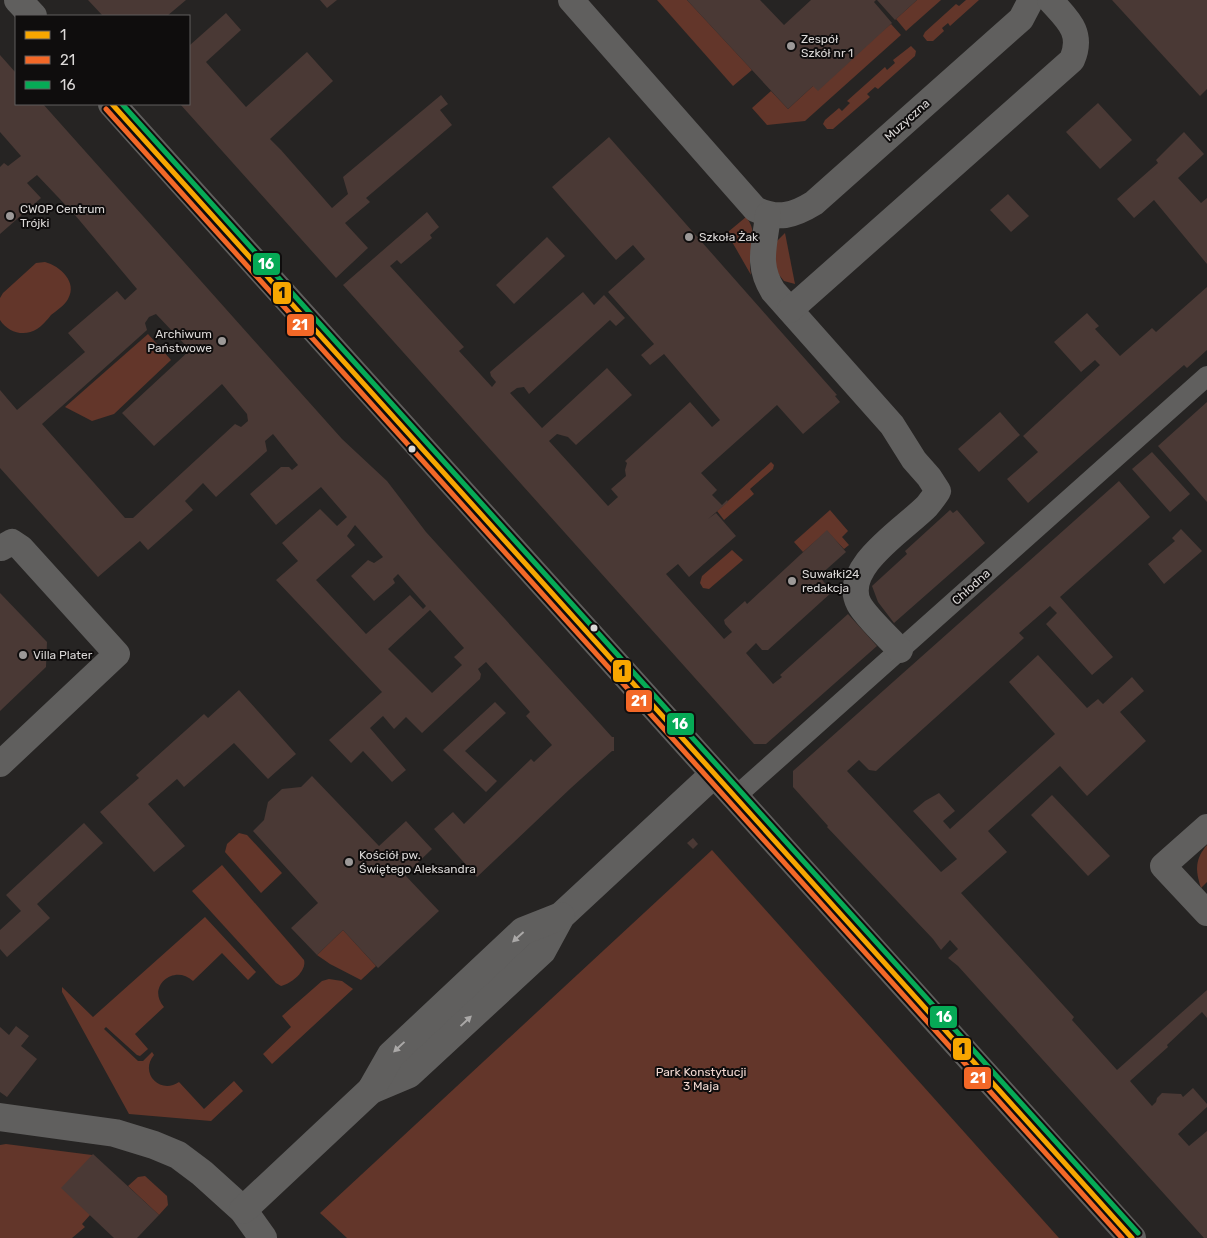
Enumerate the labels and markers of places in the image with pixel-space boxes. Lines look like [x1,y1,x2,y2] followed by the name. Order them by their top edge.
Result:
[801,32,853,60] place label: Zespół Szkół nr 1
[785,40,797,52] marker: Zespół Szkół nr 1
[20,202,105,230] place label: CWOP Centrum Trójki
[4,210,16,222] marker: CWOP Centrum Trójki
[699,230,759,244] place label: Szkoła Żak
[683,231,695,243] marker: Szkoła Żak
[147,327,212,355] place label: Archiwum Państwowe
[216,335,228,347] marker: Archiwum Państwowe
[407,444,417,454] unlabelled marker
[802,567,860,595] place label: Suwałki24 redakcja
[786,575,798,587] marker: Suwałki24 redakcja
[589,623,599,633] unlabelled marker
[33,648,93,662] place label: Villa Plater
[17,649,29,661] marker: Villa Plater
[359,848,476,876] place label: Kościół pw. Świętego Aleksandra
[343,856,355,868] marker: Kościół pw. Świętego Aleksandra

